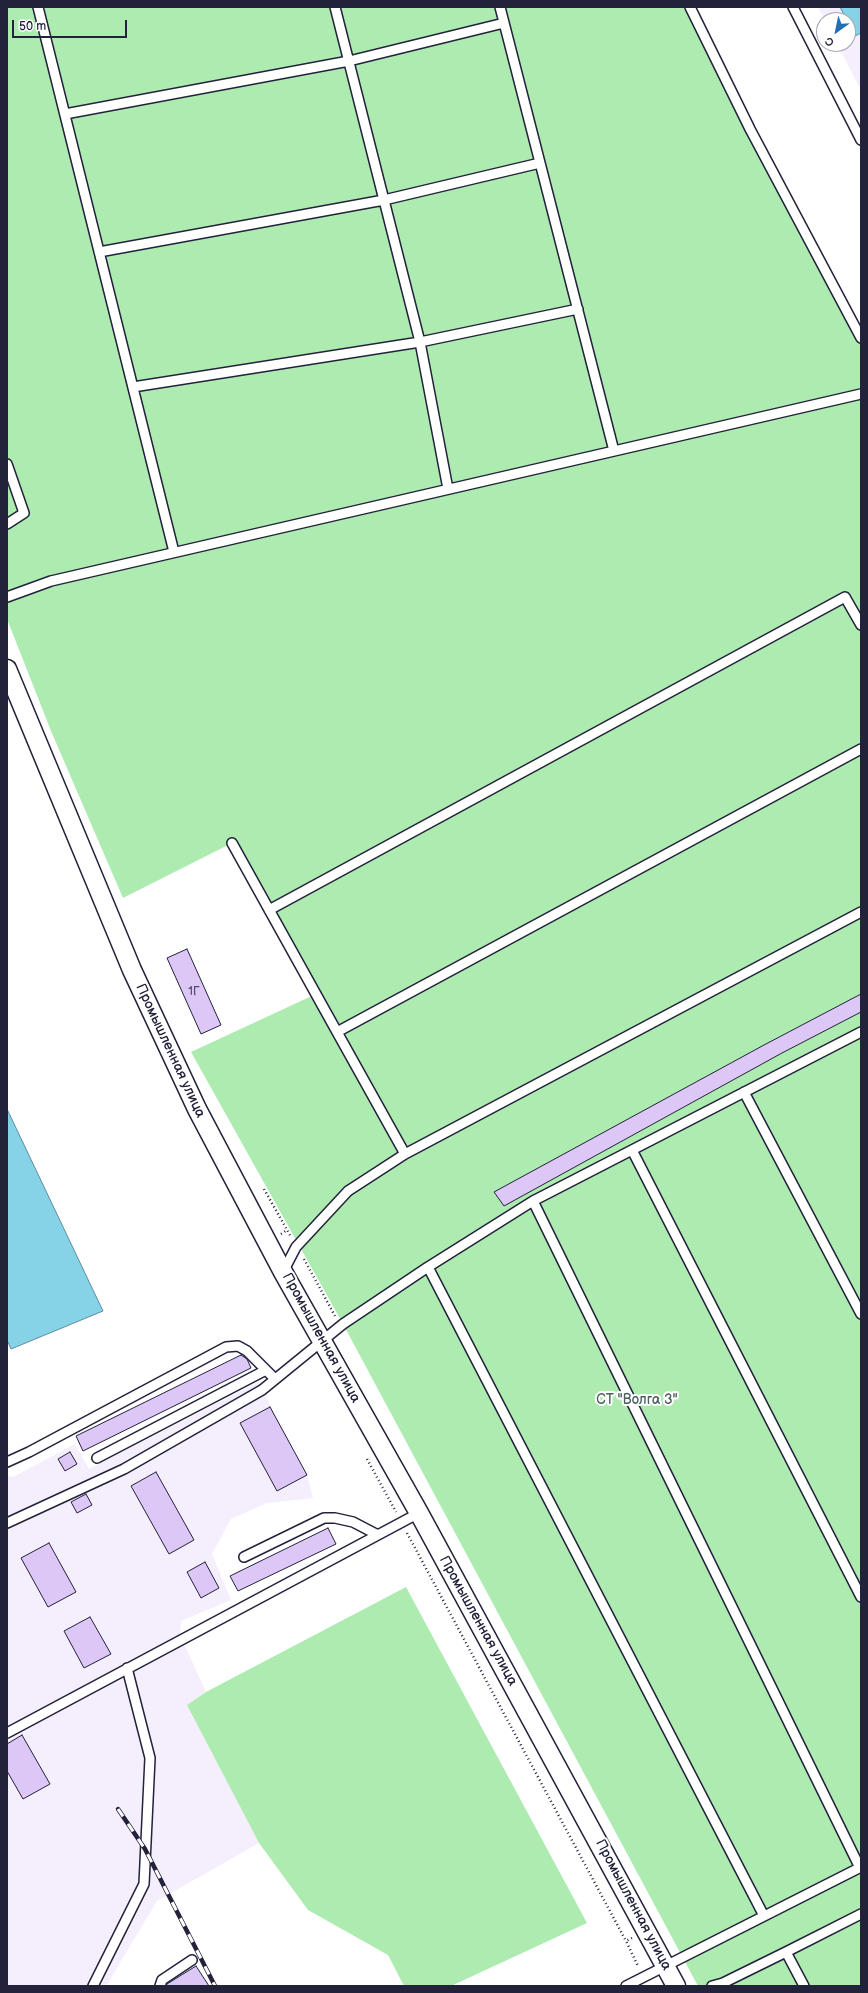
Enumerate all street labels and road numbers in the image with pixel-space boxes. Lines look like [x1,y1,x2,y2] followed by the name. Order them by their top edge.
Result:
[132,981,208,1121] street label: Промышленная улица
[278,1270,364,1406] street label: Промышленная улица
[435,1553,521,1689] street label: Промышленная улица
[591,1837,675,1973] street label: Промышленная улица

